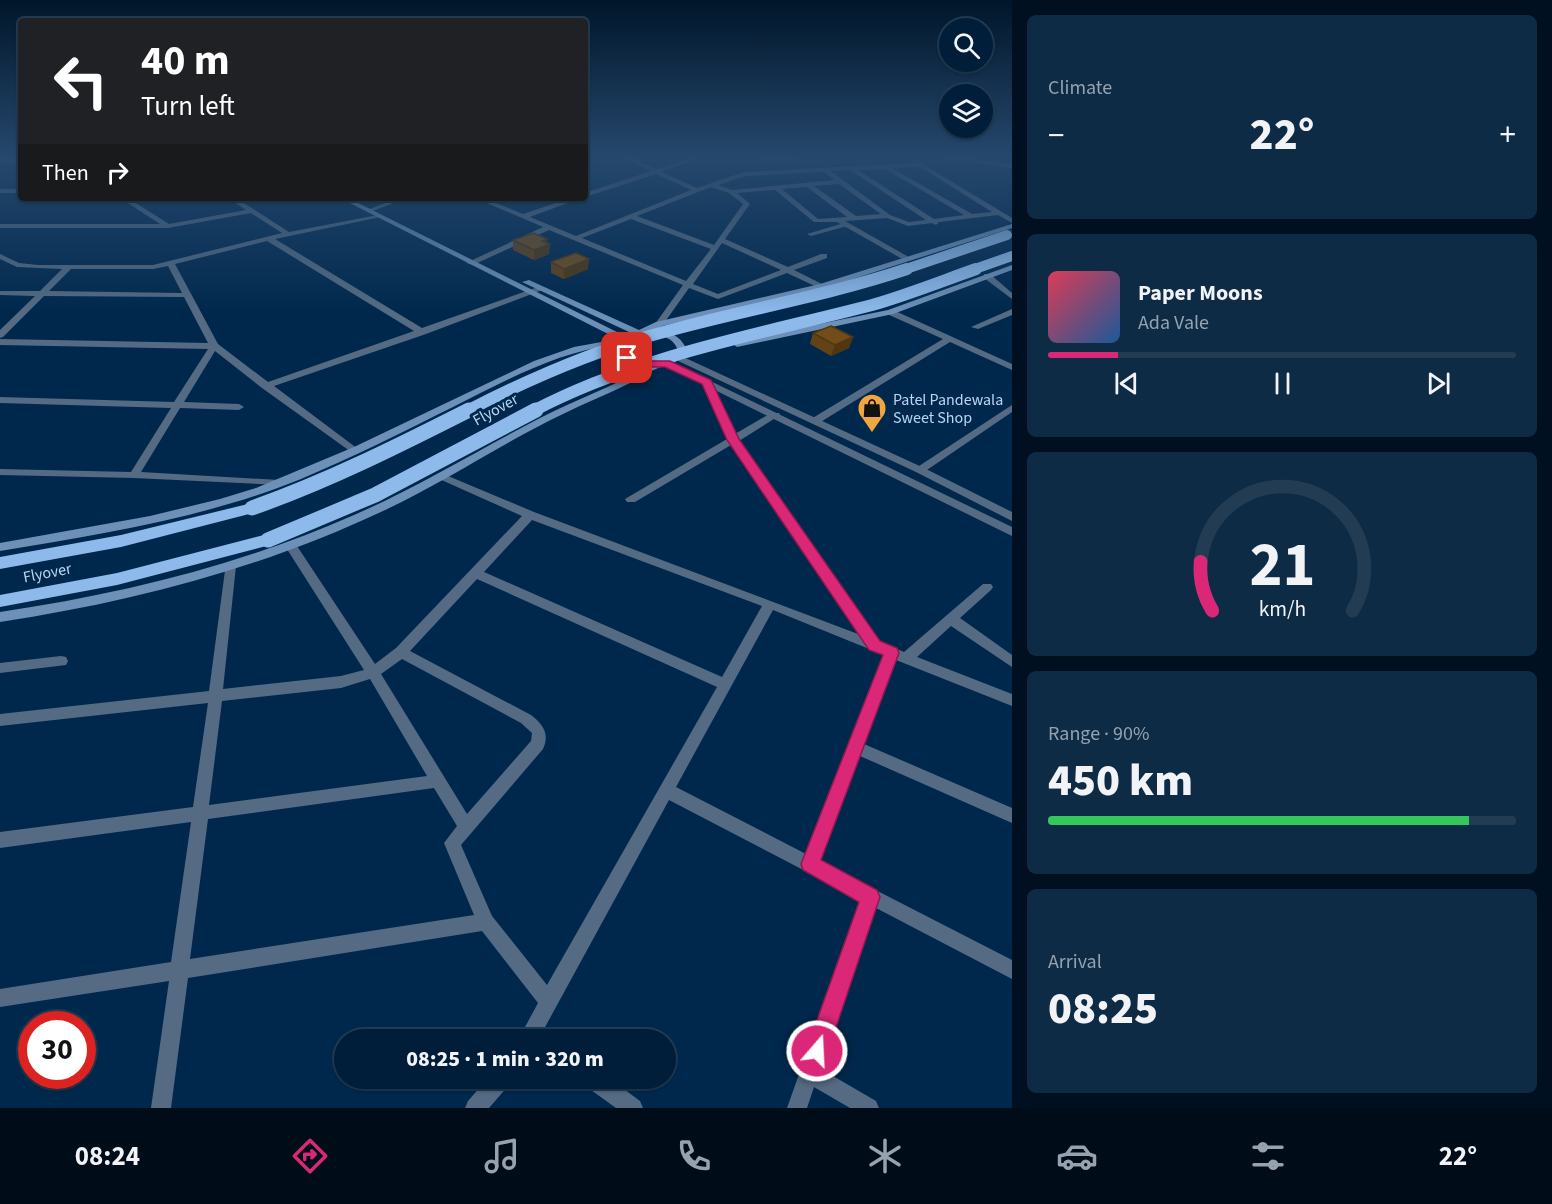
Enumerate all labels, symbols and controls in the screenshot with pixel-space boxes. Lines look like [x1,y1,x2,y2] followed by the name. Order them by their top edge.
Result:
[939,18,993,138] map controls
[939,18,993,72] button: search
[141,31,230,91] text: 40 m
[42,42,120,120] icon: left
[1048,74,1112,102] text: Climate
[939,84,993,138] button: layers
[141,87,235,126] text: Turn left
[1250,103,1314,167] text: 22°
[1048,112,1064,159] text: −
[1500,112,1516,159] text: +
[101,156,134,189] icon: right
[42,157,89,189] text: Then
[1138,277,1263,309] text: Paper Moons
[1138,309,1209,337] text: Ada Vale
[601,332,652,383] pin
[610,341,643,374] icon: arrive
[1110,367,1143,400] icon: previous
[1266,367,1299,400] icon: pause
[1422,367,1455,400] icon: next
[469,388,523,431] street label: Flyover
[893,389,1003,429] place label: Patel Pandewala Sweet Shop
[856,392,888,434] shop icon: Patel Pandewala Sweet Shop
[1249,521,1315,610] text: 21
[21,557,74,588] street label: Flyover
[1258,594,1306,625] text: km/h
[1048,720,1149,748] text: Range · 90%
[1048,749,1193,813] text: 450 km
[1048,948,1102,976] text: Arrival
[1048,977,1158,1041] text: 08:25
[18,1011,96,1089] speed limit sign: 30
[785,1019,849,1083] position arrow
[406,1043,604,1075] text: 08:25 · 1 min · 320 m
[289,1135,331,1177] icon: directions
[481,1135,523,1177] icon: music
[673,1135,715,1177] icon: phone
[864,1135,906,1177] icon: climate
[1056,1135,1098,1177] icon: car
[1247,1135,1289,1177] icon: filters
[75,1137,140,1176] text: 08:24
[1439,1137,1477,1176] text: 22°

